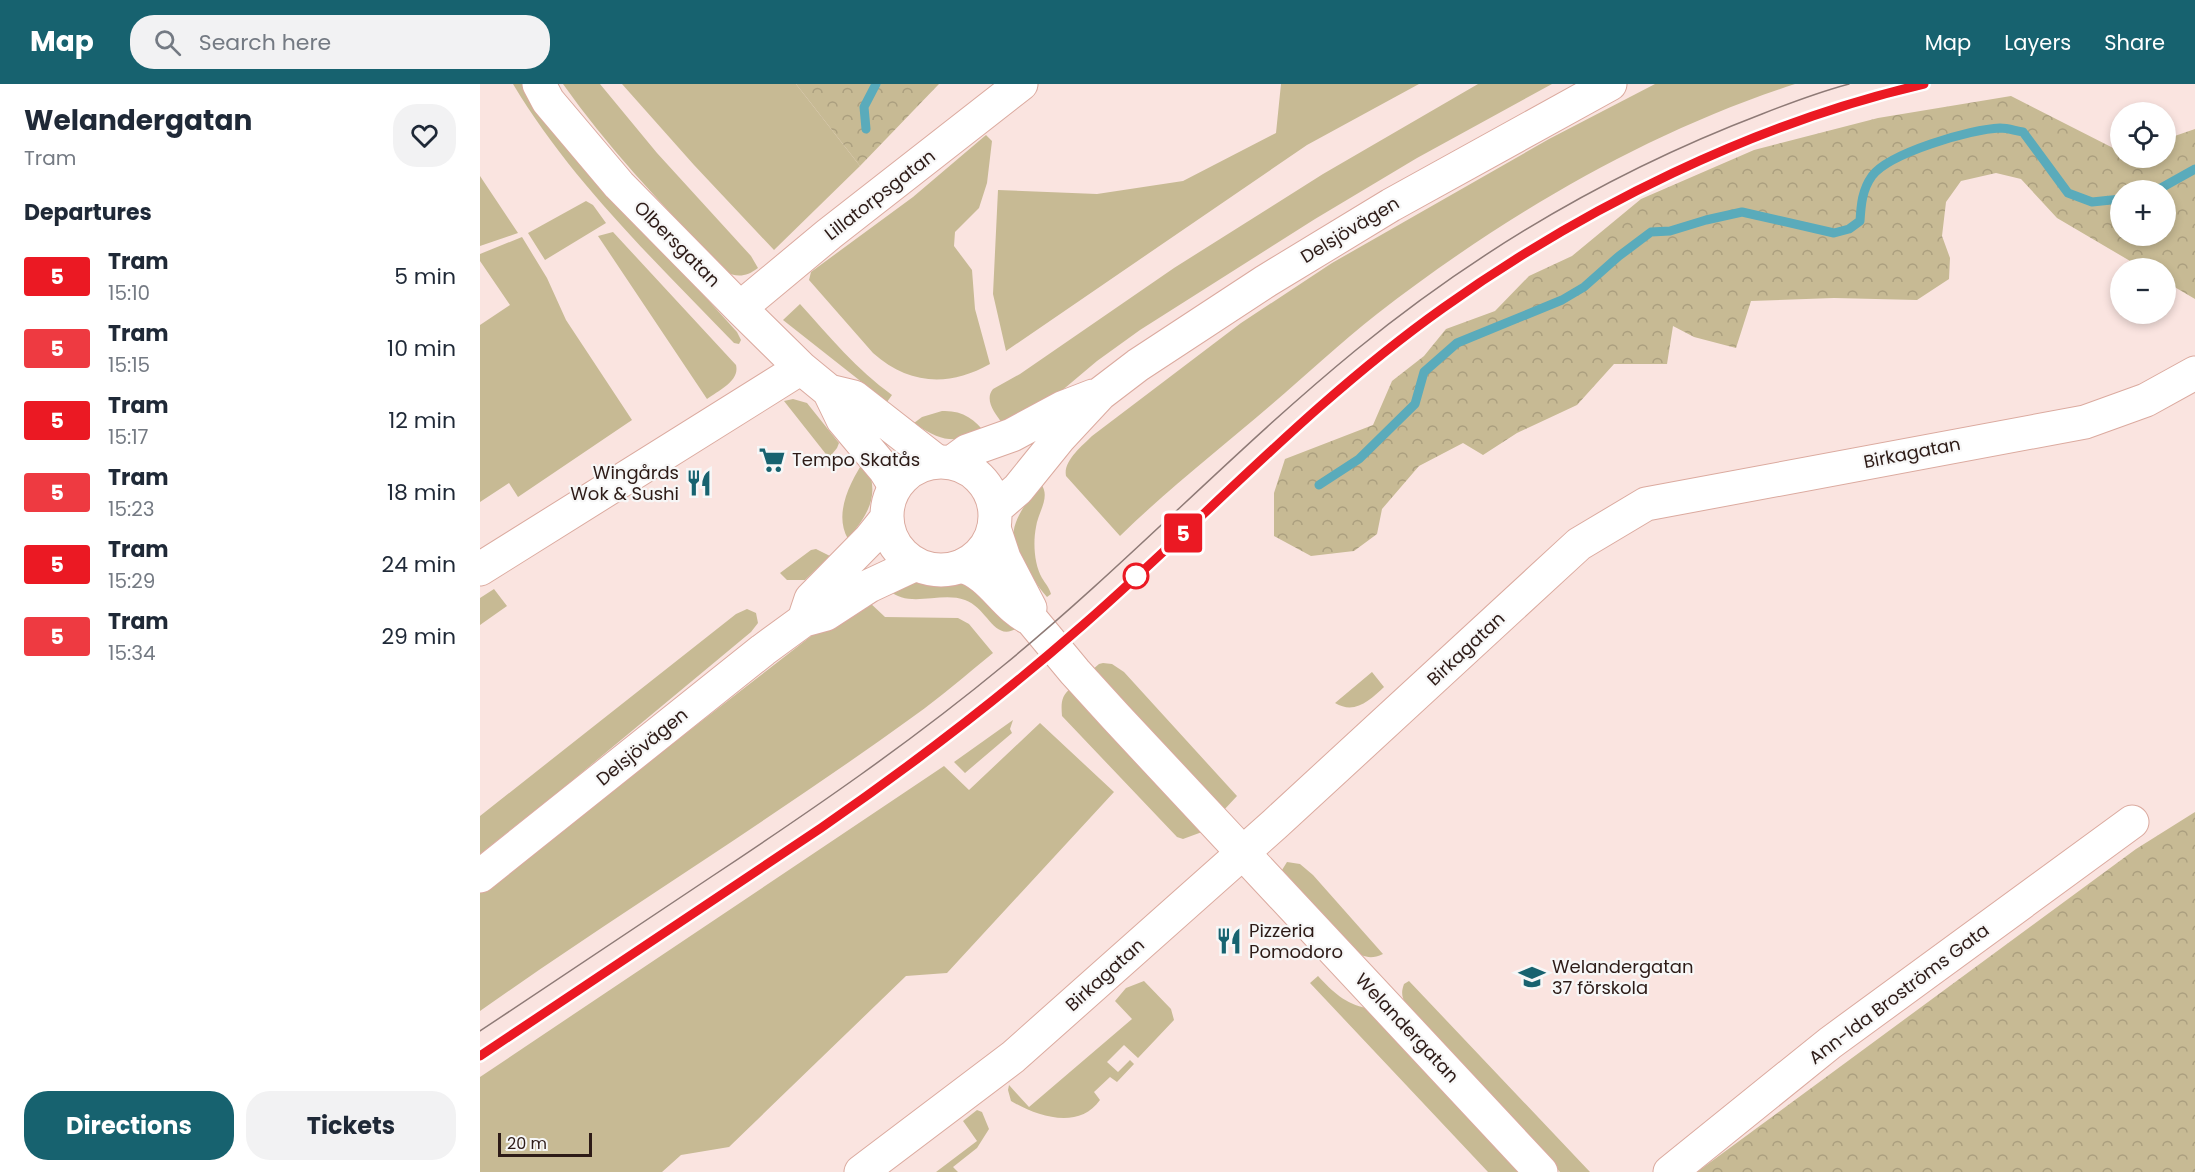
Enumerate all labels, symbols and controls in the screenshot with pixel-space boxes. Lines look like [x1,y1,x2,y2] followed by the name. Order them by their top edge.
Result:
[130,15,550,69] search box
[30,22,94,61] text: Map
[151,26,184,59] icon: search
[199,27,331,58] text: Search here
[1925,28,1971,57] text: Map
[2004,28,2071,57] text: Layers
[2104,28,2165,57] text: Share
[24,101,252,140] text: Welandergatan
[2110,102,2176,324] map controls
[2110,102,2176,168] button: locate
[393,104,456,167] button: heart
[819,143,940,246] street label: Lillatorpsgatan
[24,144,76,172] text: Tram
[2110,180,2176,246] button: +
[1296,190,1404,269] street label: Delsjövägen
[629,195,726,292] street label: Olbersgatan
[24,197,152,228] text: Departures
[108,246,169,277] text: Tram
[2110,258,2176,324] button: −
[394,261,456,292] text: 5 min
[50,262,64,291] text: 5
[108,279,150,307] text: 15:10
[108,318,169,349] text: Tram
[387,333,456,364] text: 10 min
[50,334,64,363] text: 5
[108,351,150,379] text: 15:15
[108,390,169,421] text: Tram
[388,405,456,436] text: 12 min
[50,406,64,435] text: 5
[108,423,149,451] text: 15:17
[1861,431,1962,474] street label: Birkagatan
[757,445,787,475] supermarket icon: Tempo Skatås
[792,447,920,472] place label: Tempo Skatås
[570,460,679,506] place label: Wingårds Wok & Sushi
[108,462,169,493] text: Tram
[684,468,714,498] restaurant icon: Wingårds Wok & Sushi
[387,477,456,508] text: 18 min
[50,478,64,507] text: 5
[108,495,155,523] text: 15:23
[1164,514,1202,552] line badge: 5
[1176,519,1190,548] text: 5
[108,534,169,565] text: Tram
[381,549,456,580] text: 24 min
[50,550,64,579] text: 5
[1123,563,1149,589] unlabelled marker
[108,567,155,595] text: 15:29
[108,606,169,637] text: Tram
[1421,606,1510,691] street label: Birkagatan
[381,621,456,652] text: 29 min
[50,622,64,651] text: 5
[108,639,156,667] text: 15:34
[591,702,693,791] street label: Delsjövägen
[1803,917,1994,1070] street label: Ann-Ida Broströms Gata
[1249,918,1343,964] place label: Pizzeria Pomodoro
[1214,926,1244,956] restaurant icon: Pizzeria Pomodoro
[1060,932,1150,1017] street label: Birkagatan
[1552,954,1693,1000] place label: Welandergatan 37 förskola
[1517,962,1547,992] school or university icon: Welandergatan 37 förskola
[1350,967,1465,1088] street label: Welandergatan
[24,1091,234,1160] button: Directions
[246,1091,456,1160] button: Tickets
[498,1130,592,1158] scale bar
[507,1132,547,1155] text: 20 m

